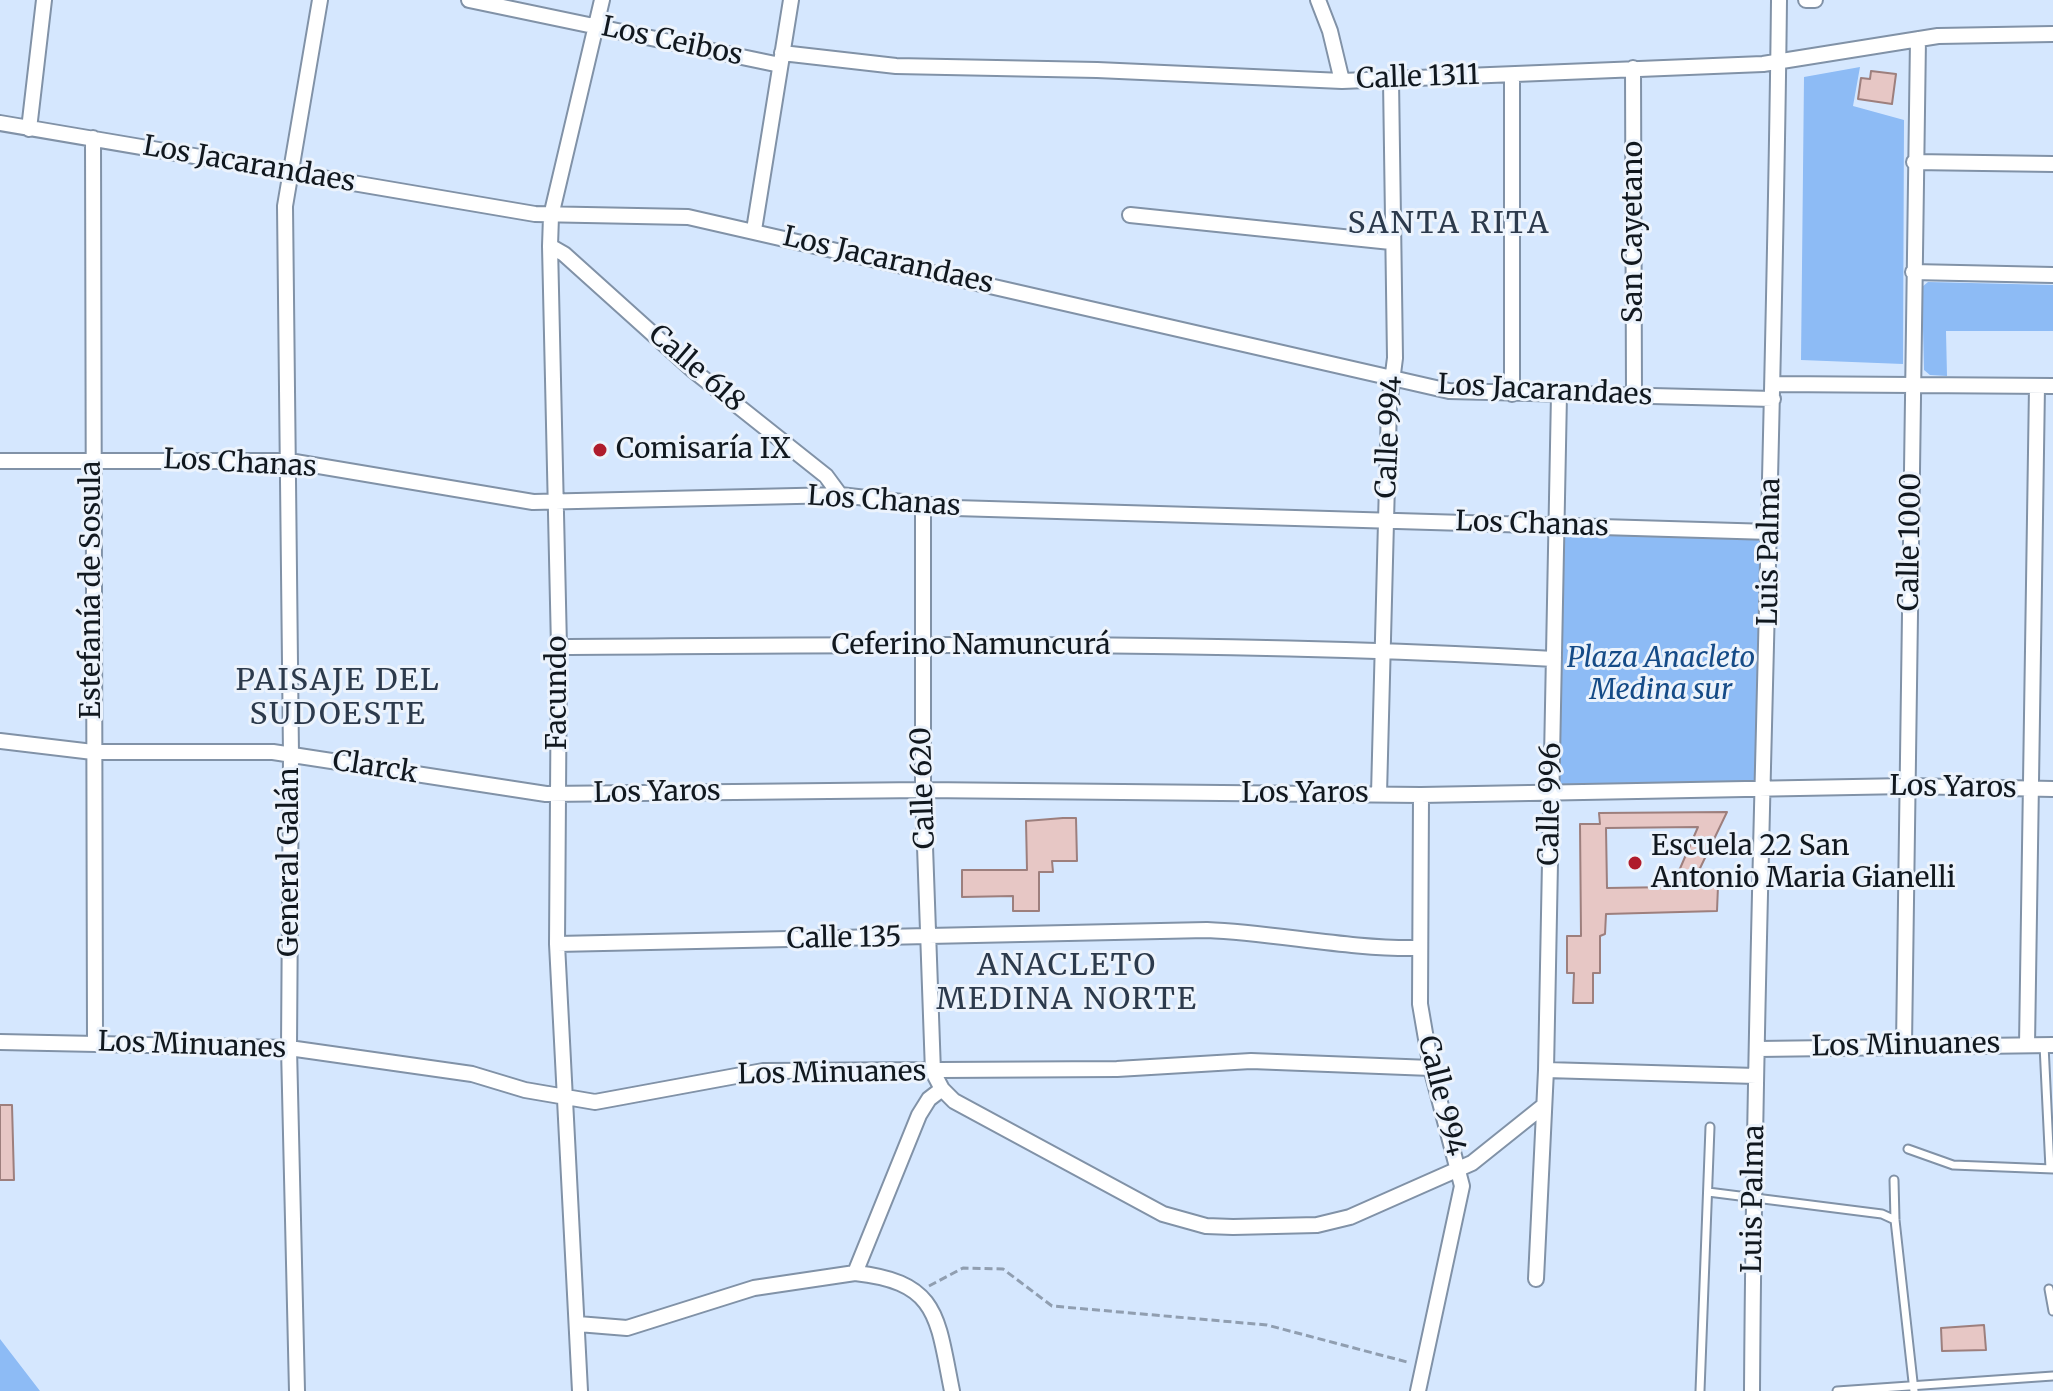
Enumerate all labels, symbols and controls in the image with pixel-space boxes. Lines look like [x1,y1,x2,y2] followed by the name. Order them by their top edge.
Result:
[598,11,746,73] street label: Los Ceibos
[1356,59,1480,97] street label: Calle 1311
[140,130,358,200] street label: Los Jacarandaes
[1617,141,1651,323] street label: San Cayetano
[1348,207,1550,243] district label: SANTA RITA
[780,220,996,302] street label: Los Jacarandaes
[641,318,751,420] street label: Calle 618
[1437,369,1653,413] street label: Los Jacarandaes
[1370,375,1410,499] street label: Calle 994
[616,433,791,467] place label: Comisaría IX
[591,441,609,459] marker: Comisaría IX
[162,443,318,485] street label: Los Chanas
[75,461,109,719] street label: Estefanía de Sosula
[1893,473,1929,611] street label: Calle 1000
[1752,478,1788,626] street label: Luis Palma
[806,480,962,524] street label: Los Chanas
[1455,506,1609,544] street label: Los Chanas
[832,629,1110,663] street label: Ceferino Namuncurá
[541,636,575,750] street label: Facundo
[1567,642,1755,708] park label: Plaza Anacleto Medina sur
[235,664,441,734] district label: PAISAJE DEL SUDOESTE
[905,726,943,850] street label: Calle 620
[1533,742,1569,866] street label: Calle 996
[330,745,420,791] street label: Clarck
[273,767,307,957] street label: General Galán
[1889,770,2017,806] street label: Los Yaros
[593,775,721,811] street label: Los Yaros
[1241,777,1369,811] street label: Los Yaros
[1651,830,1956,896] place label: Escuela 22 San Antonio Maria Gianelli
[1626,854,1644,872] marker: Escuela 22 San Antonio Maria Gianelli
[786,921,902,957] street label: Calle 135
[936,949,1198,1020] district label: ANACLETO MEDINA NORTE
[97,1026,287,1066] street label: Los Minuanes
[1811,1028,2001,1064] street label: Los Minuanes
[1410,1032,1472,1160] street label: Calle 994
[737,1056,927,1092] street label: Los Minuanes
[1736,1125,1772,1273] street label: Luis Palma

